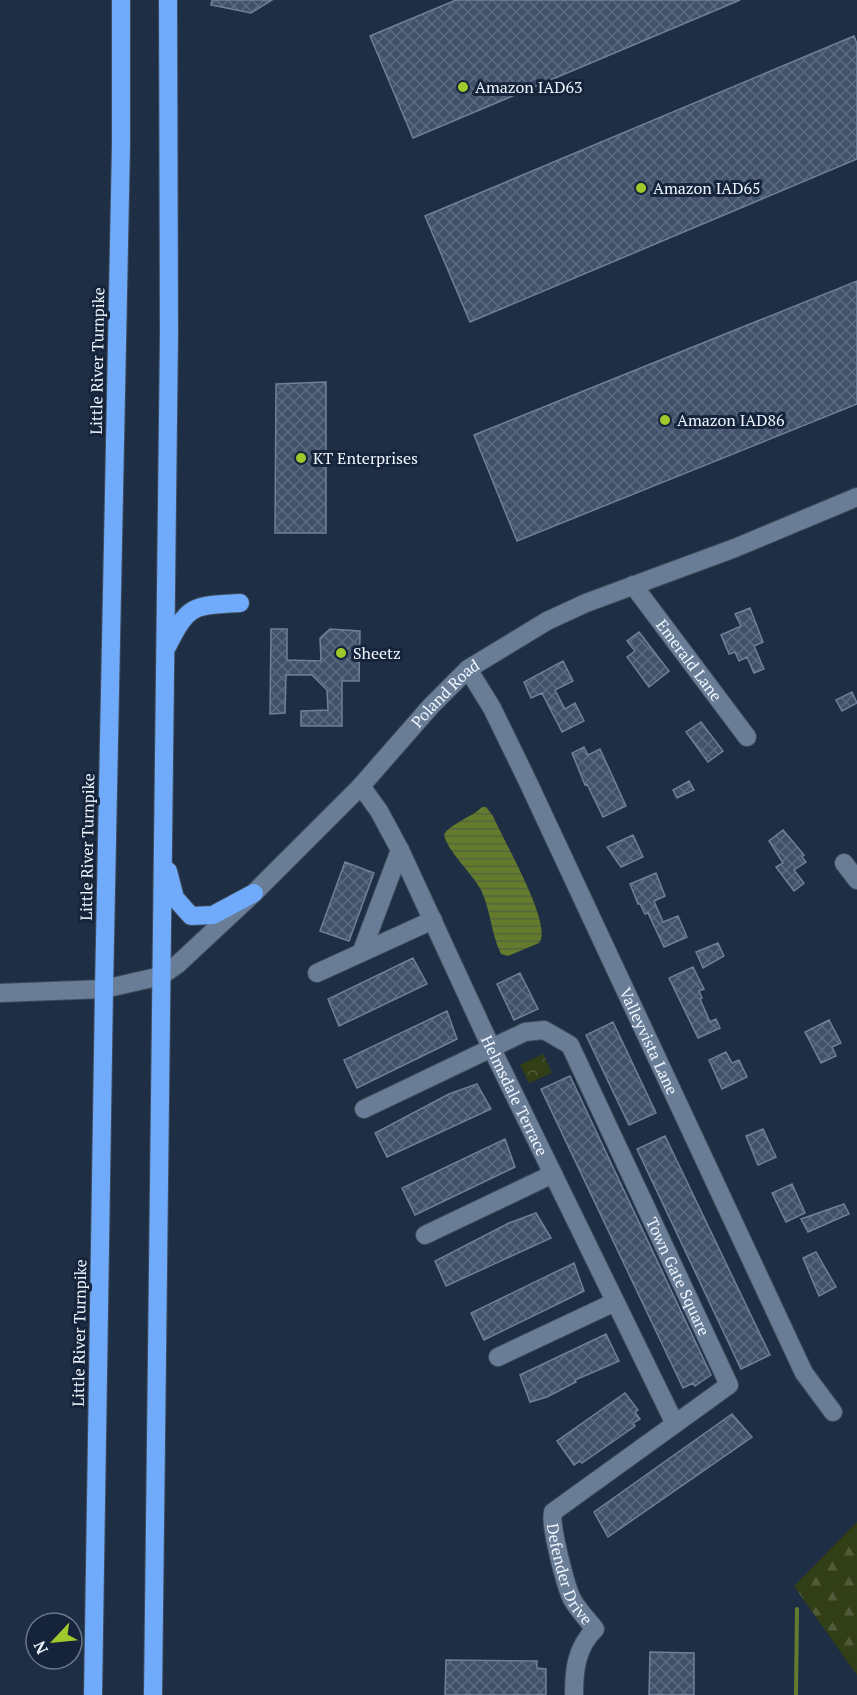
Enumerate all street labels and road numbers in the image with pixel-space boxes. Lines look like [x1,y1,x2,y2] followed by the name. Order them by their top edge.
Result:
[85,287,109,435] street label: Little River Turnpike
[651,615,727,706] street label: Emerald Lane
[406,654,483,732] street label: Poland Road
[75,773,99,921] street label: Little River Turnpike
[614,984,683,1098] street label: Valleyvista Lane
[476,1032,553,1159] street label: Helmsdale Terrace
[641,1214,715,1339] street label: Town Gate Square
[67,1259,91,1407] street label: Little River Turnpike
[542,1522,598,1629] street label: Defender Drive

